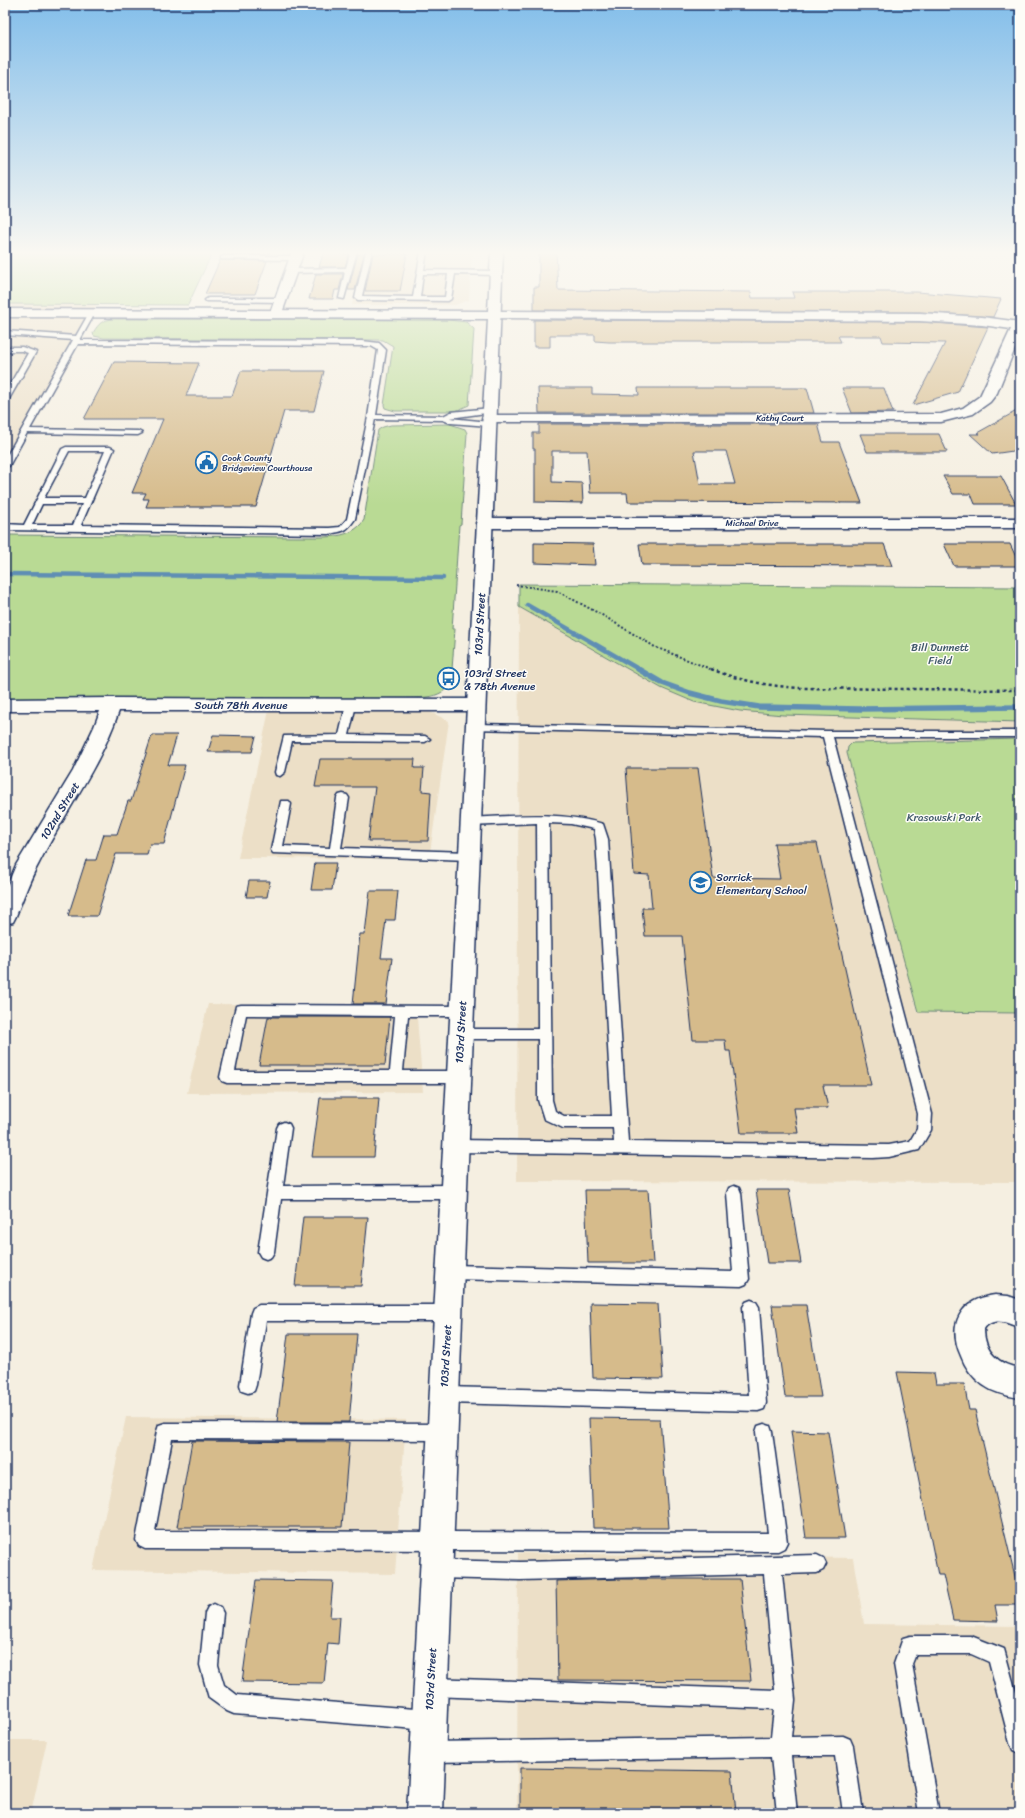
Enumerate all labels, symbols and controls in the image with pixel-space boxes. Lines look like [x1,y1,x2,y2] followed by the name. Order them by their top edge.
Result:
[756,410,804,426] street label: Kathy Court
[194,450,220,476] public building icon: Cook County Bridgeview Courthouse
[222,450,313,476] place label: Cook County Bridgeview Courthouse
[725,515,779,531] street label: Michael Drive
[469,592,491,656] street label: 103rd Street
[911,638,969,670] park label: Bill Dunnett Field
[464,664,536,696] place label: 103rd Street & 78th Avenue
[436,666,462,692] bus stop icon: 103rd Street & 78th Avenue
[195,696,288,715] street label: South 78th Avenue
[35,778,85,844] street label: 102nd Street
[907,808,981,827] park label: Krasowski Park
[716,868,808,900] place label: Sorrick Elementary School
[687,870,713,896] school or university icon: Sorrick Elementary School
[450,1000,472,1064] street label: 103rd Street
[435,1324,457,1388] street label: 103rd Street
[420,1647,442,1711] street label: 103rd Street

